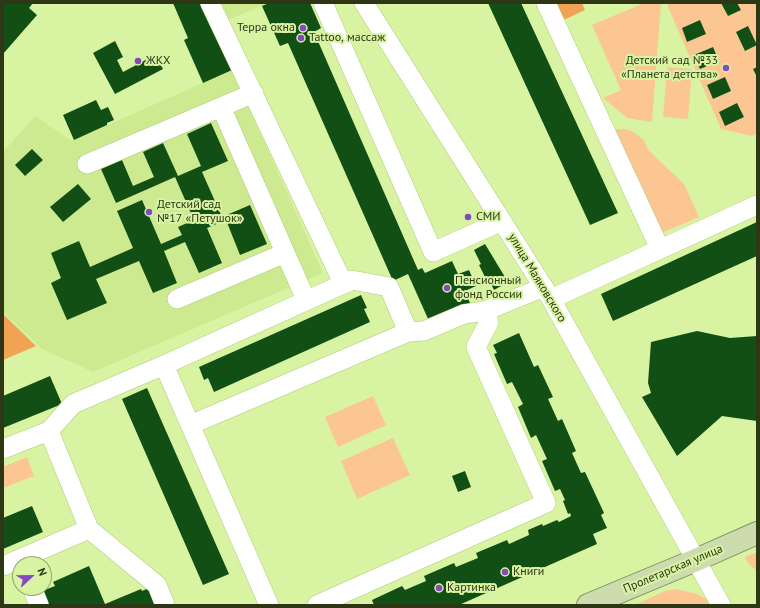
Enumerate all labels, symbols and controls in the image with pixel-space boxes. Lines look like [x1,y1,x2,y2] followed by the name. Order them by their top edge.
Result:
[237,21,295,35] place label: Терра окна
[298,23,308,33] marker: Терра окна
[309,31,385,45] place label: Tattoo, массаж
[296,33,306,43] marker: Tattoo, массаж
[146,54,170,68] place label: ЖКХ
[621,54,718,82] place label: Детский сад №33 «Планета детства»
[133,56,143,66] marker: ЖКХ
[721,63,731,73] marker: Детский сад №33 «Планета детства»
[157,198,242,226] place label: Детский сад №17 «Петушок»
[144,207,154,217] marker: Детский сад №17 «Петушок»
[476,210,501,224] place label: СМИ
[463,212,473,222] marker: СМИ
[505,231,569,325] street label: улица Маяковского
[455,274,522,302] place label: Пенсионный фонд России
[442,283,452,293] marker: Пенсионный фонд России
[621,542,725,596] street label: Пролетарская улица
[12,556,52,596] north arrow
[513,565,544,579] place label: Книги
[34,566,50,578] text: N
[500,567,510,577] marker: Книги
[447,581,496,595] place label: Картинка
[434,583,444,593] marker: Картинка

